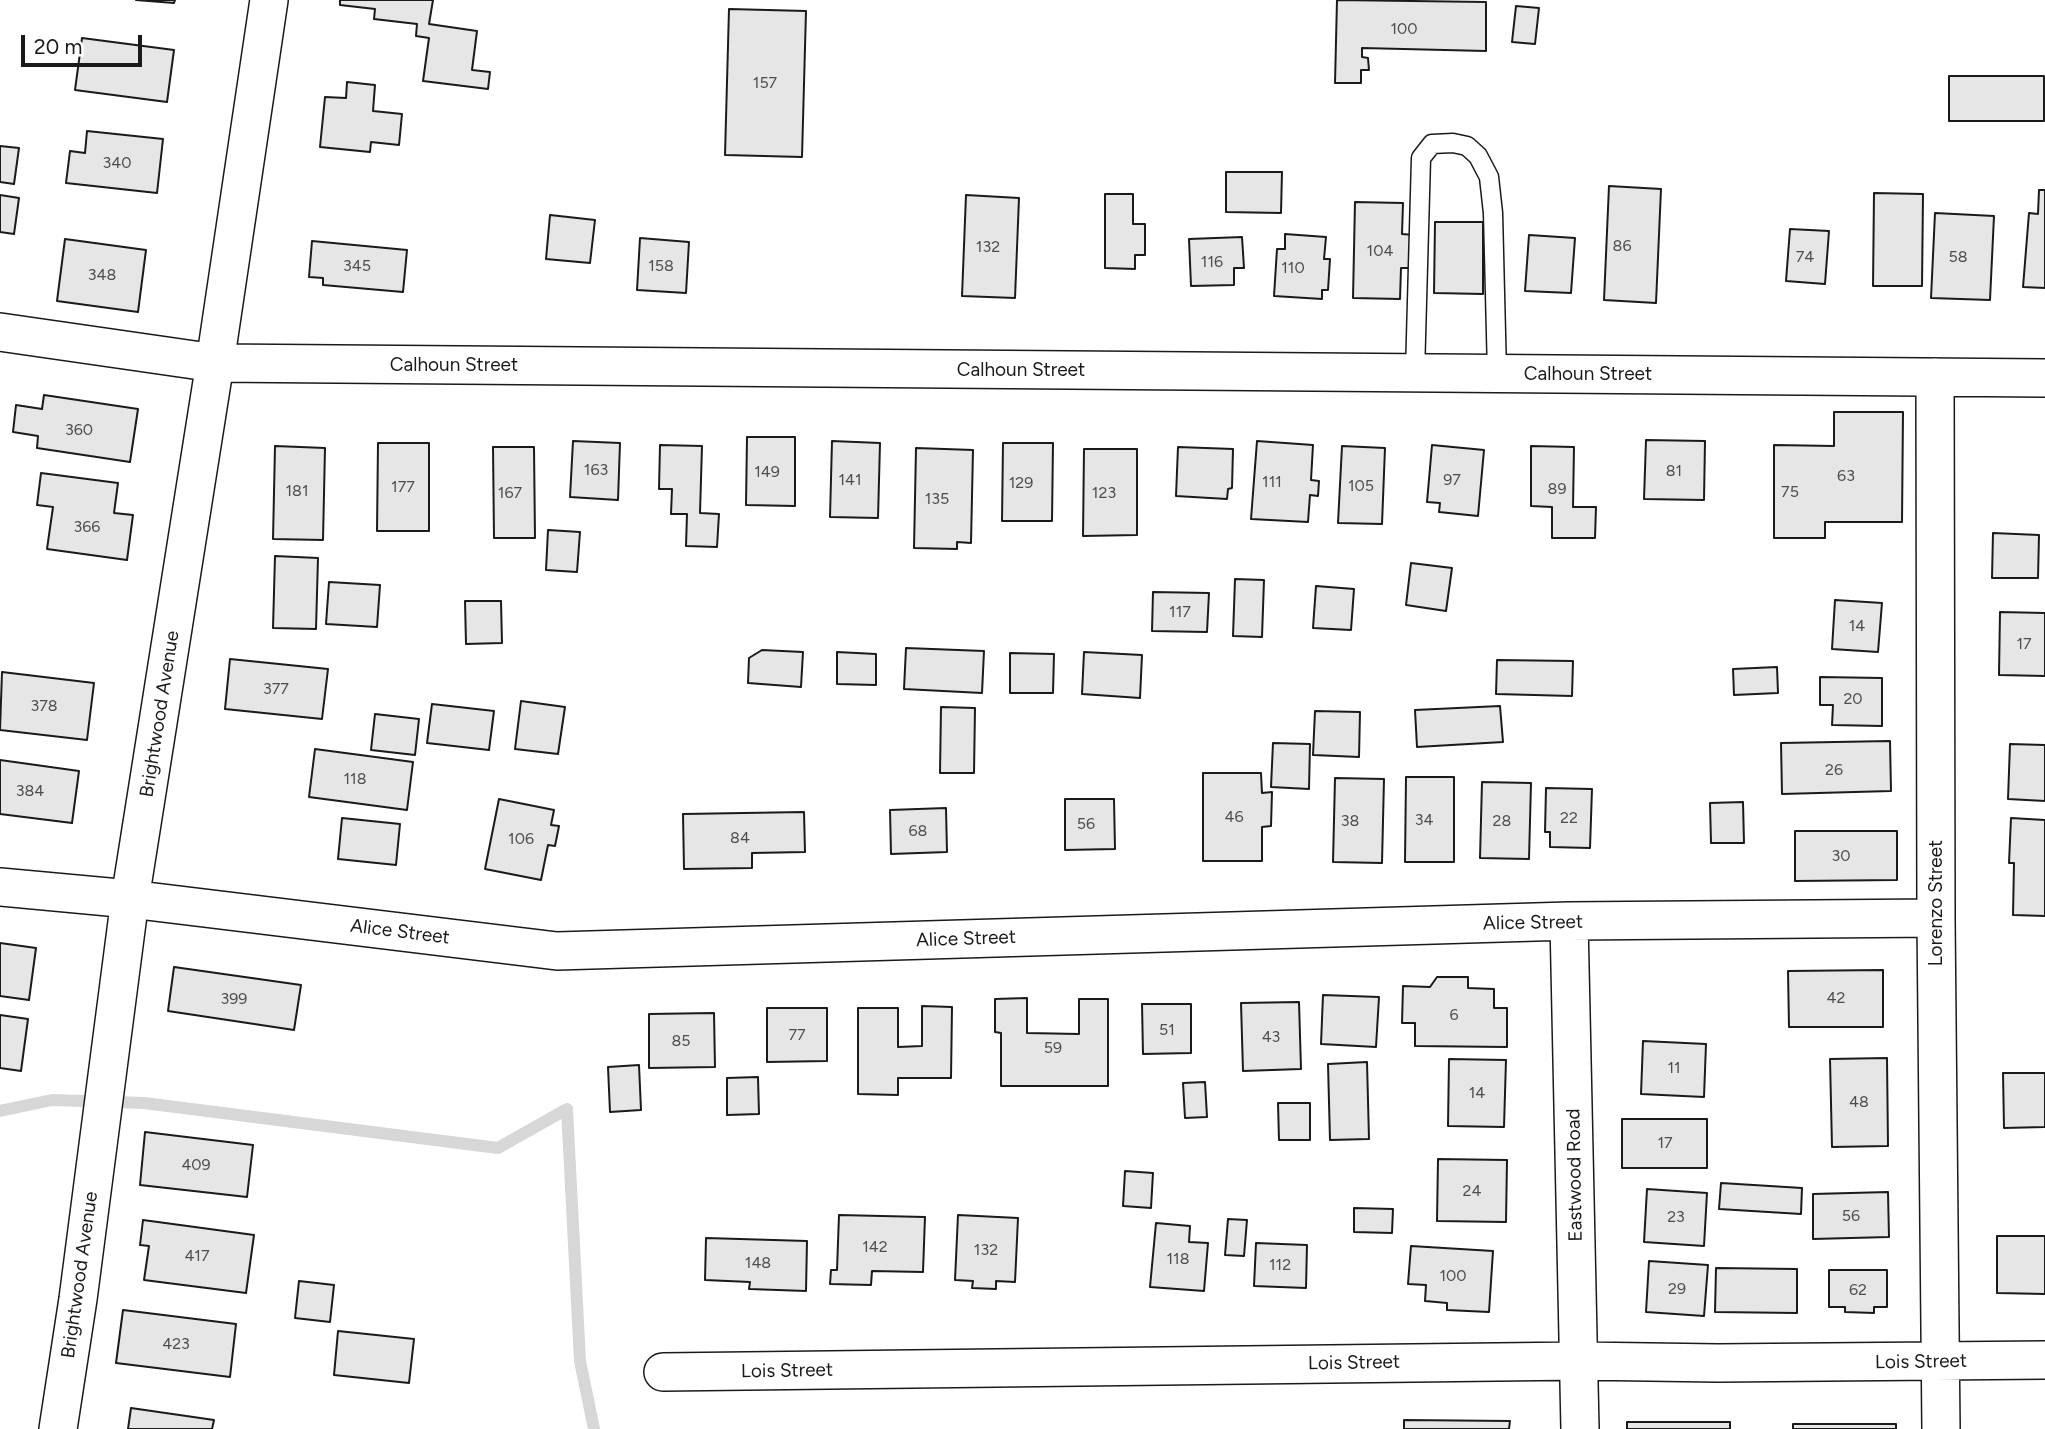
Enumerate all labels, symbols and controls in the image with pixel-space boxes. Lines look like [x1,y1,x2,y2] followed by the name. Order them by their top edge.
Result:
[1390,19,1418,39] house number: 100
[24,21,145,65] scale bar
[34,34,82,59] text: 20 m
[753,73,777,93] house number: 157
[103,153,131,173] house number: 340
[1613,236,1631,256] house number: 86
[976,237,1000,257] house number: 132
[1367,241,1393,261] house number: 104
[1796,247,1814,267] house number: 74
[1948,247,1968,267] house number: 58
[1201,252,1223,272] house number: 116
[343,256,371,276] house number: 345
[648,256,674,276] house number: 158
[1281,258,1305,278] house number: 110
[88,265,116,285] house number: 348
[390,354,518,376] street label: Calhoun Street
[957,359,1085,381] street label: Calhoun Street
[1524,363,1652,385] street label: Calhoun Street
[65,420,93,440] house number: 360
[584,460,608,480] house number: 163
[1666,461,1682,481] house number: 81
[754,462,780,482] house number: 149
[1837,466,1855,486] house number: 63
[838,470,862,490] house number: 141
[1443,470,1461,490] house number: 97
[1262,472,1282,492] house number: 111
[1009,473,1033,493] house number: 129
[1348,476,1374,496] house number: 105
[391,477,415,497] house number: 177
[1548,479,1566,499] house number: 89
[285,481,309,501] house number: 181
[1781,482,1799,502] house number: 75
[498,483,522,503] house number: 167
[1092,483,1116,503] house number: 123
[925,489,949,509] house number: 135
[74,517,100,537] house number: 366
[1169,602,1191,622] house number: 117
[1849,616,1865,636] house number: 14
[136,629,184,799] street label: Brightwood Avenue
[2016,634,2032,654] house number: 17
[263,679,289,699] house number: 377
[1843,689,1863,709] house number: 20
[30,696,58,716] house number: 378
[1825,760,1843,780] house number: 26
[343,769,367,789] house number: 118
[16,781,44,801] house number: 384
[1225,807,1243,827] house number: 46
[1560,808,1578,828] house number: 22
[1415,810,1433,830] house number: 34
[1341,811,1359,831] house number: 38
[1493,811,1511,831] house number: 28
[1077,814,1095,834] house number: 56
[909,821,927,841] house number: 68
[730,828,750,848] house number: 84
[508,829,534,849] house number: 106
[1925,840,1947,966] street label: Lorenzo Street
[1832,846,1850,866] house number: 30
[1483,911,1583,935] street label: Alice Street
[349,915,451,949] street label: Alice Street
[916,926,1016,952] street label: Alice Street
[1827,988,1845,1008] house number: 42
[221,989,247,1009] house number: 399
[1449,1005,1459,1025] house number: 6
[1159,1020,1175,1040] house number: 51
[788,1025,806,1045] house number: 77
[1262,1027,1280,1047] house number: 43
[671,1031,691,1051] house number: 85
[1044,1038,1062,1058] house number: 59
[1667,1058,1681,1078] house number: 11
[1469,1083,1485,1103] house number: 14
[1849,1092,1869,1112] house number: 48
[1562,1108,1588,1242] street label: Eastwood Road
[1657,1133,1673,1153] house number: 17
[181,1155,211,1175] house number: 409
[1463,1181,1481,1201] house number: 24
[57,1190,103,1360] street label: Brightwood Avenue
[1842,1206,1860,1226] house number: 56
[1667,1207,1685,1227] house number: 23
[862,1237,888,1257] house number: 142
[974,1240,998,1260] house number: 132
[184,1246,210,1266] house number: 417
[1166,1249,1190,1269] house number: 118
[745,1253,771,1273] house number: 148
[1269,1255,1291,1275] house number: 112
[1439,1266,1467,1286] house number: 100
[1668,1279,1686,1299] house number: 29
[1849,1280,1867,1300] house number: 62
[162,1334,190,1354] house number: 423
[1875,1350,1967,1374] street label: Lois Street
[1308,1351,1400,1375] street label: Lois Street
[741,1359,833,1383] street label: Lois Street

